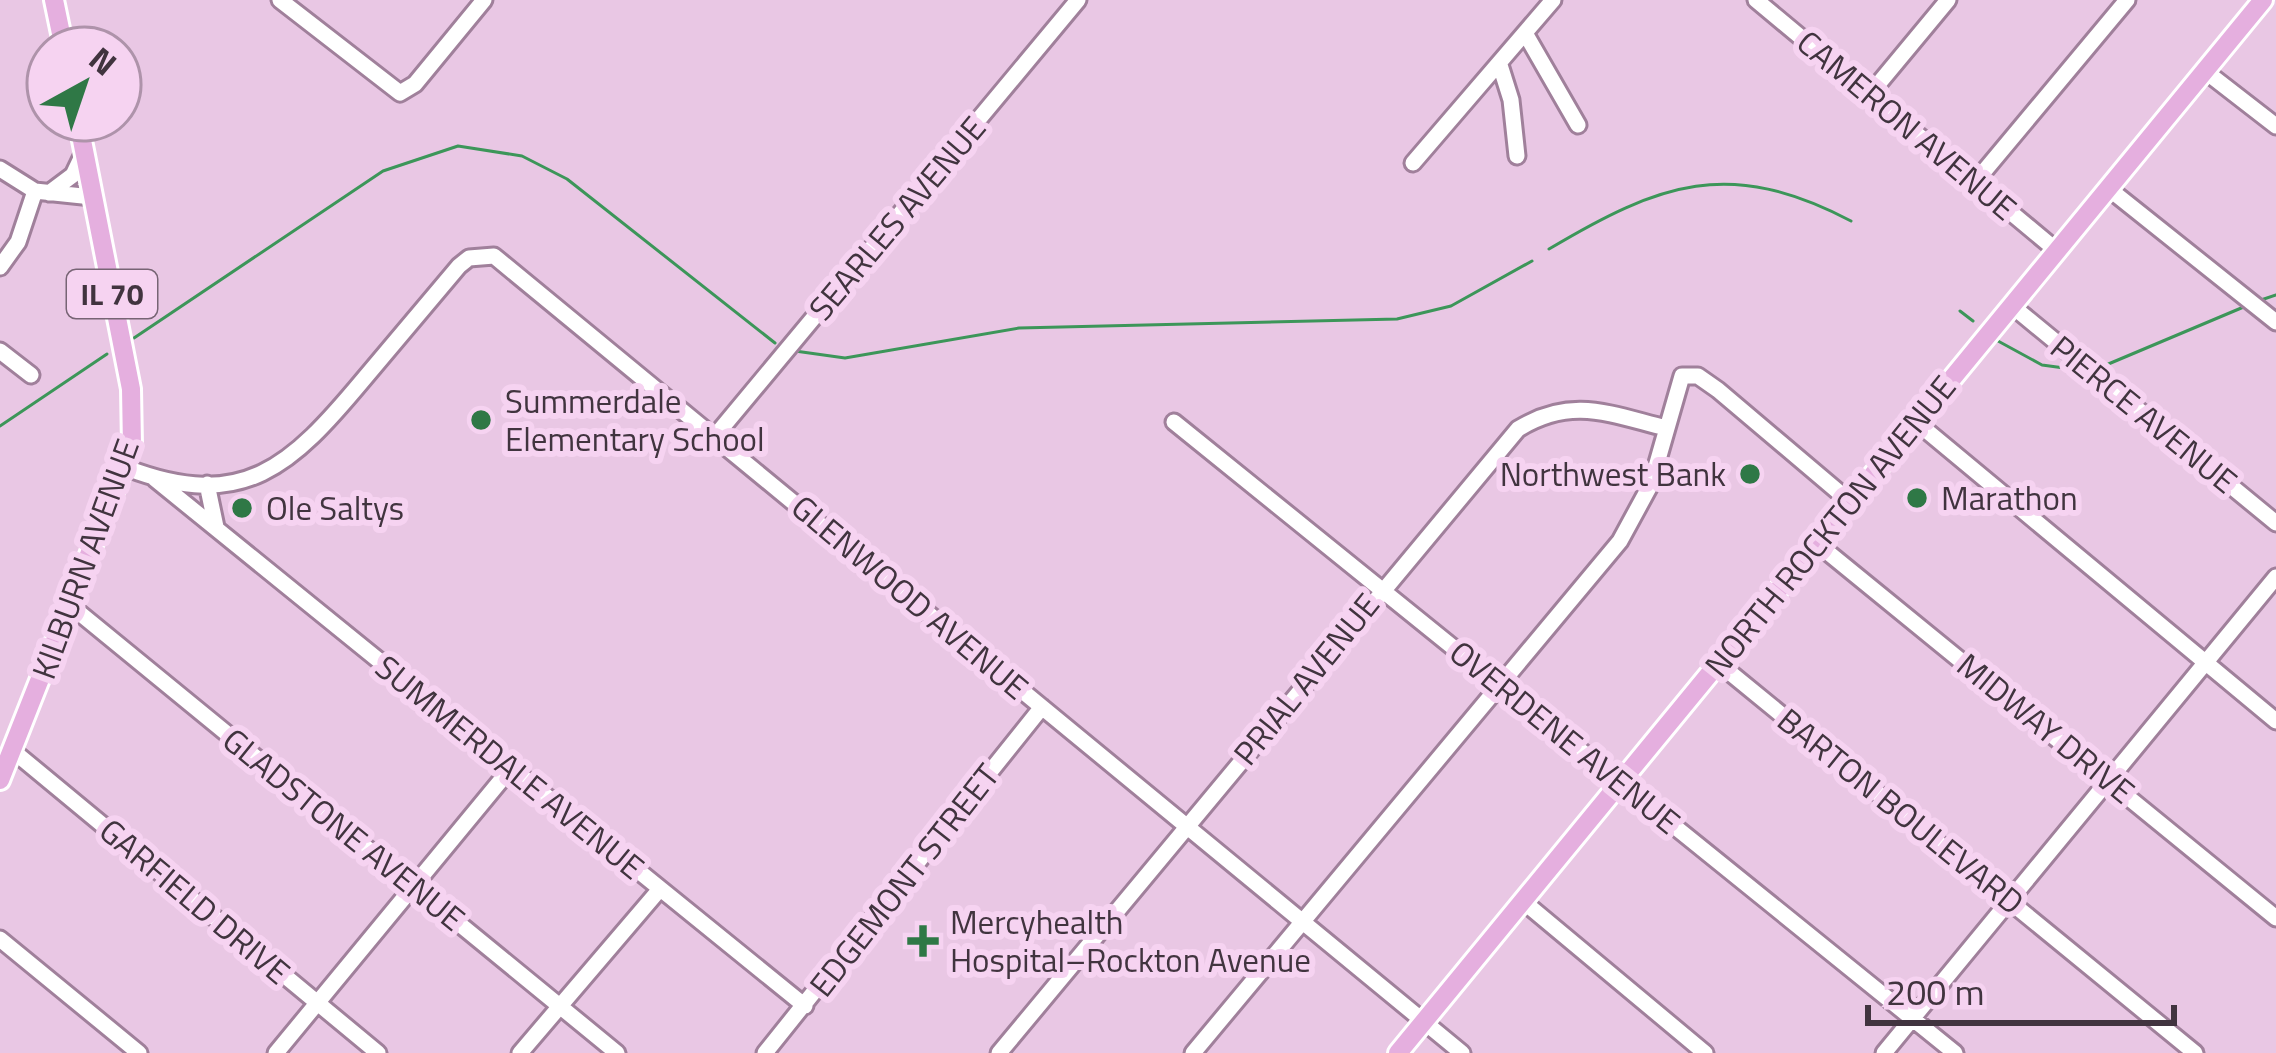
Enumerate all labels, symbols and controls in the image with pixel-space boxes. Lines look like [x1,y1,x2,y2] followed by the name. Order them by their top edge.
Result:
[1786,18,2028,232] street label: CAMERON AVENUE
[24,24,144,144] north arrow
[78,35,128,88] text: N
[796,105,998,331] street label: SEARLES AVENUE
[67,270,157,318] road number: IL 70
[2040,323,2248,505] street label: PIERCE AVENUE
[1692,364,1968,688] street label: NORTH ROCKTON AVENUE
[505,376,765,464] place label: Summerdale Elementary School
[468,407,494,433] marker: Summerdale Elementary School
[18,432,152,686] street label: KILBURN AVENUE
[1500,449,1726,499] place label: Northwest Bank
[1737,461,1763,487] marker: Northwest Bank
[1941,473,2078,523] place label: Marathon
[266,483,404,533] place label: Ole Saltys
[781,483,1039,711] street label: GLENWOOD AVENUE
[1904,485,1930,511] marker: Marathon
[229,495,255,521] marker: Ole Saltys
[1221,582,1391,776] street label: PRIAL AVENUE
[1439,628,1691,846] street label: OVERDENE AVENUE
[1946,641,2146,815] street label: MIDWAY DRIVE
[365,643,655,891] street label: SUMMERDALE AVENUE
[1767,696,2035,926] street label: BARTON BOULEVARD
[212,715,476,943] street label: GLADSTONE AVENUE
[797,753,1011,1007] street label: EDGEMONT STREET
[89,806,301,996] street label: GARFIELD DRIVE
[950,897,1311,985] place label: Mercyhealth Hospital–Rockton Avenue
[907,925,939,957] marker: Mercyhealth Hospital–Rockton Avenue
[1868,951,2174,1025] scale bar
[1886,964,1985,1019] text: 200 m

